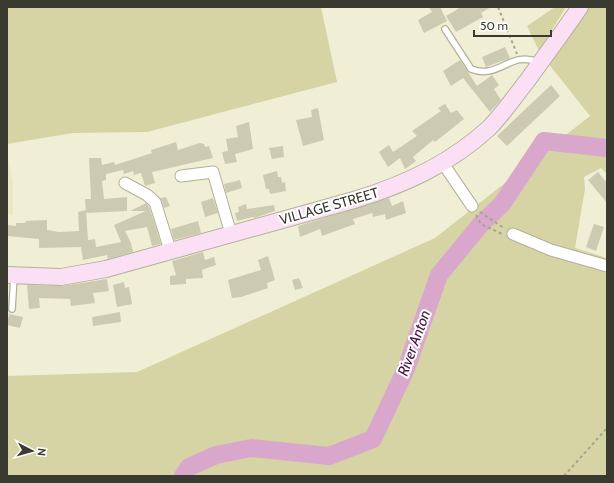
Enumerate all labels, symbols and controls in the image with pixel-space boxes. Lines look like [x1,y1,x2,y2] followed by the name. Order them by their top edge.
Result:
[474,12,551,38] scale bar
[480,18,508,33] text: 50 m
[278,183,381,229] street label: VILLAGE STREET
[394,308,434,378] water label: River Anton
[12,431,52,471] north arrow
[35,447,49,457] text: N

